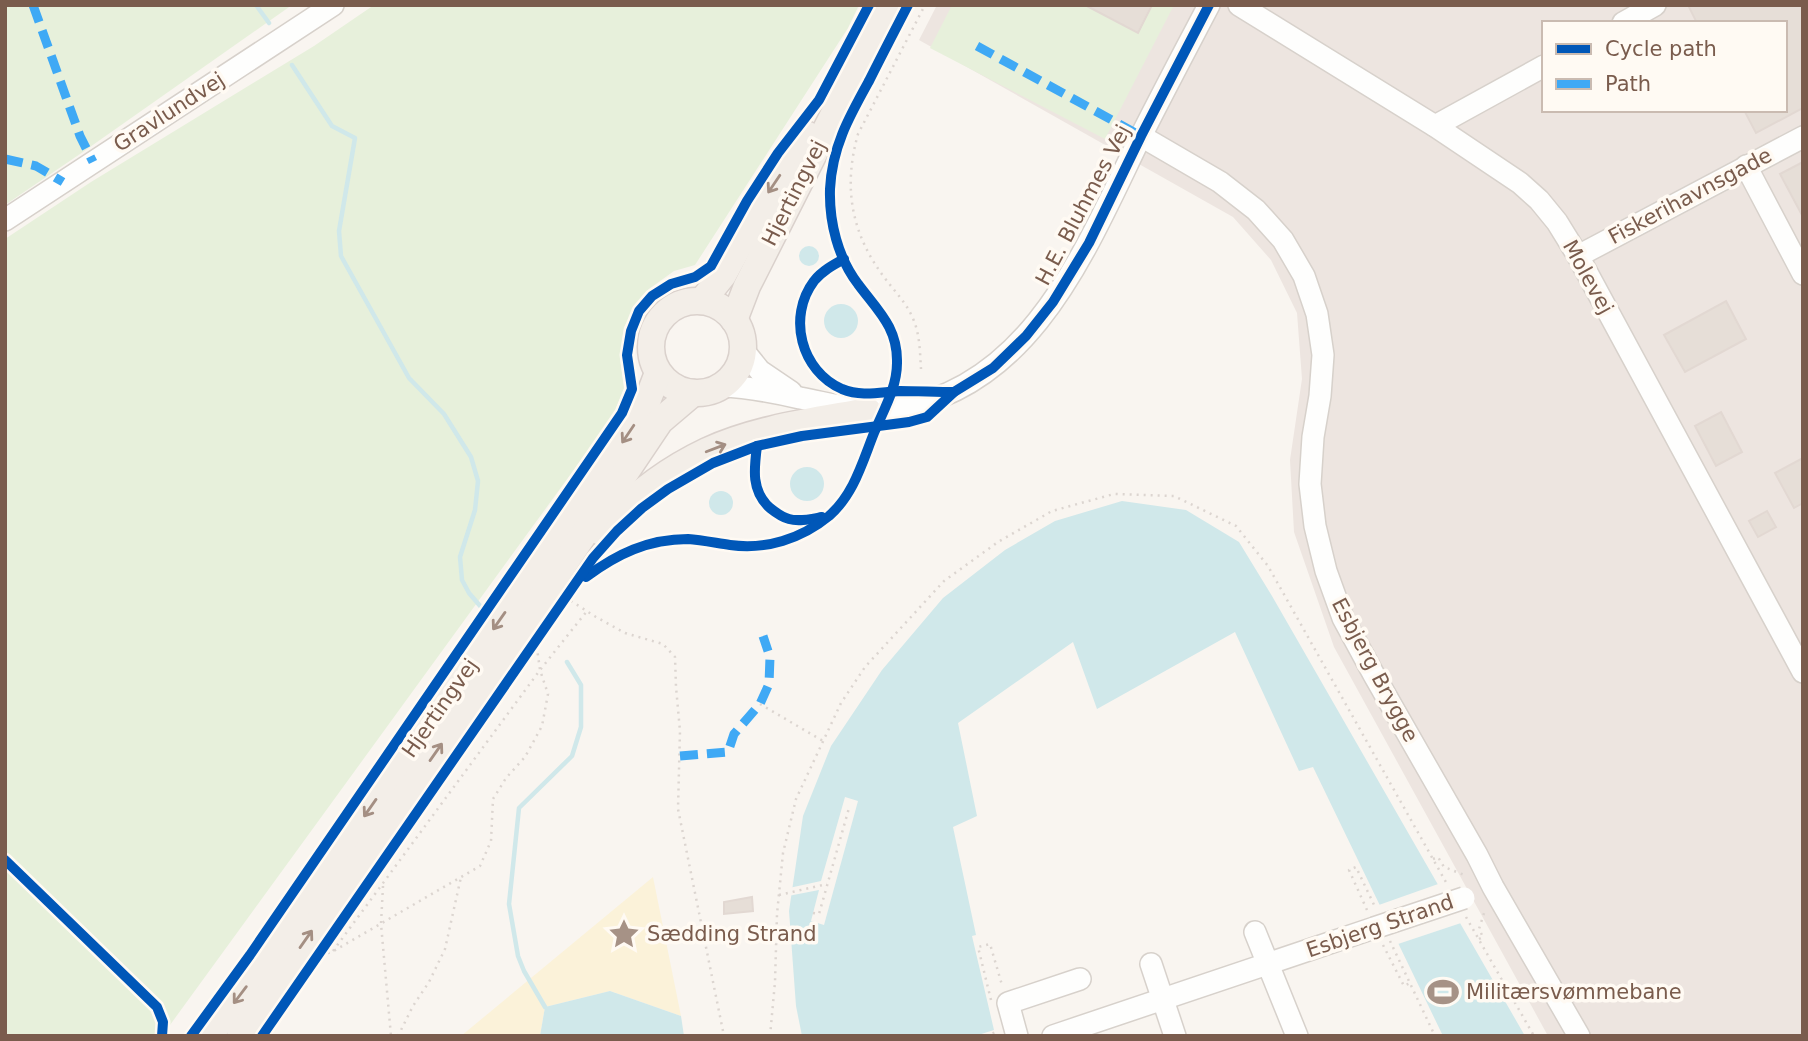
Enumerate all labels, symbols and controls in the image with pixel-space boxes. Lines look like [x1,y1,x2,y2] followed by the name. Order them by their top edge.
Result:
[1542,21,1787,112] legend
[1605,37,1717,61] text: Cycle path
[109,67,229,157] street label: Gravlundvej
[1605,72,1651,96] text: Path
[1031,121,1135,289] street label: H.E. Bluhmes Vej
[757,136,831,250] street label: Hjertingvej
[1604,143,1776,249] street label: Fiskerihavnsgade
[767,174,781,193] one-way arrow
[1558,236,1618,318] street label: Molevej
[621,424,635,443] one-way arrow
[704,441,726,454] one-way arrow
[1327,594,1423,746] street label: Esbjerg Brygge
[492,611,506,630] one-way arrow
[397,654,483,762] street label: Hjertingvej
[429,743,443,762] one-way arrow
[363,798,377,817] one-way arrow
[1303,890,1457,962] street label: Esbjerg Strand
[607,917,641,951] place icon: Sædding Strand
[647,922,816,946] place label: Sædding Strand
[299,930,313,949] one-way arrow
[1426,975,1460,1009] sports icon: Militærsvømmebane
[1466,980,1682,1004] place label: Militærsvømmebane
[232,985,247,1004] one-way arrow

